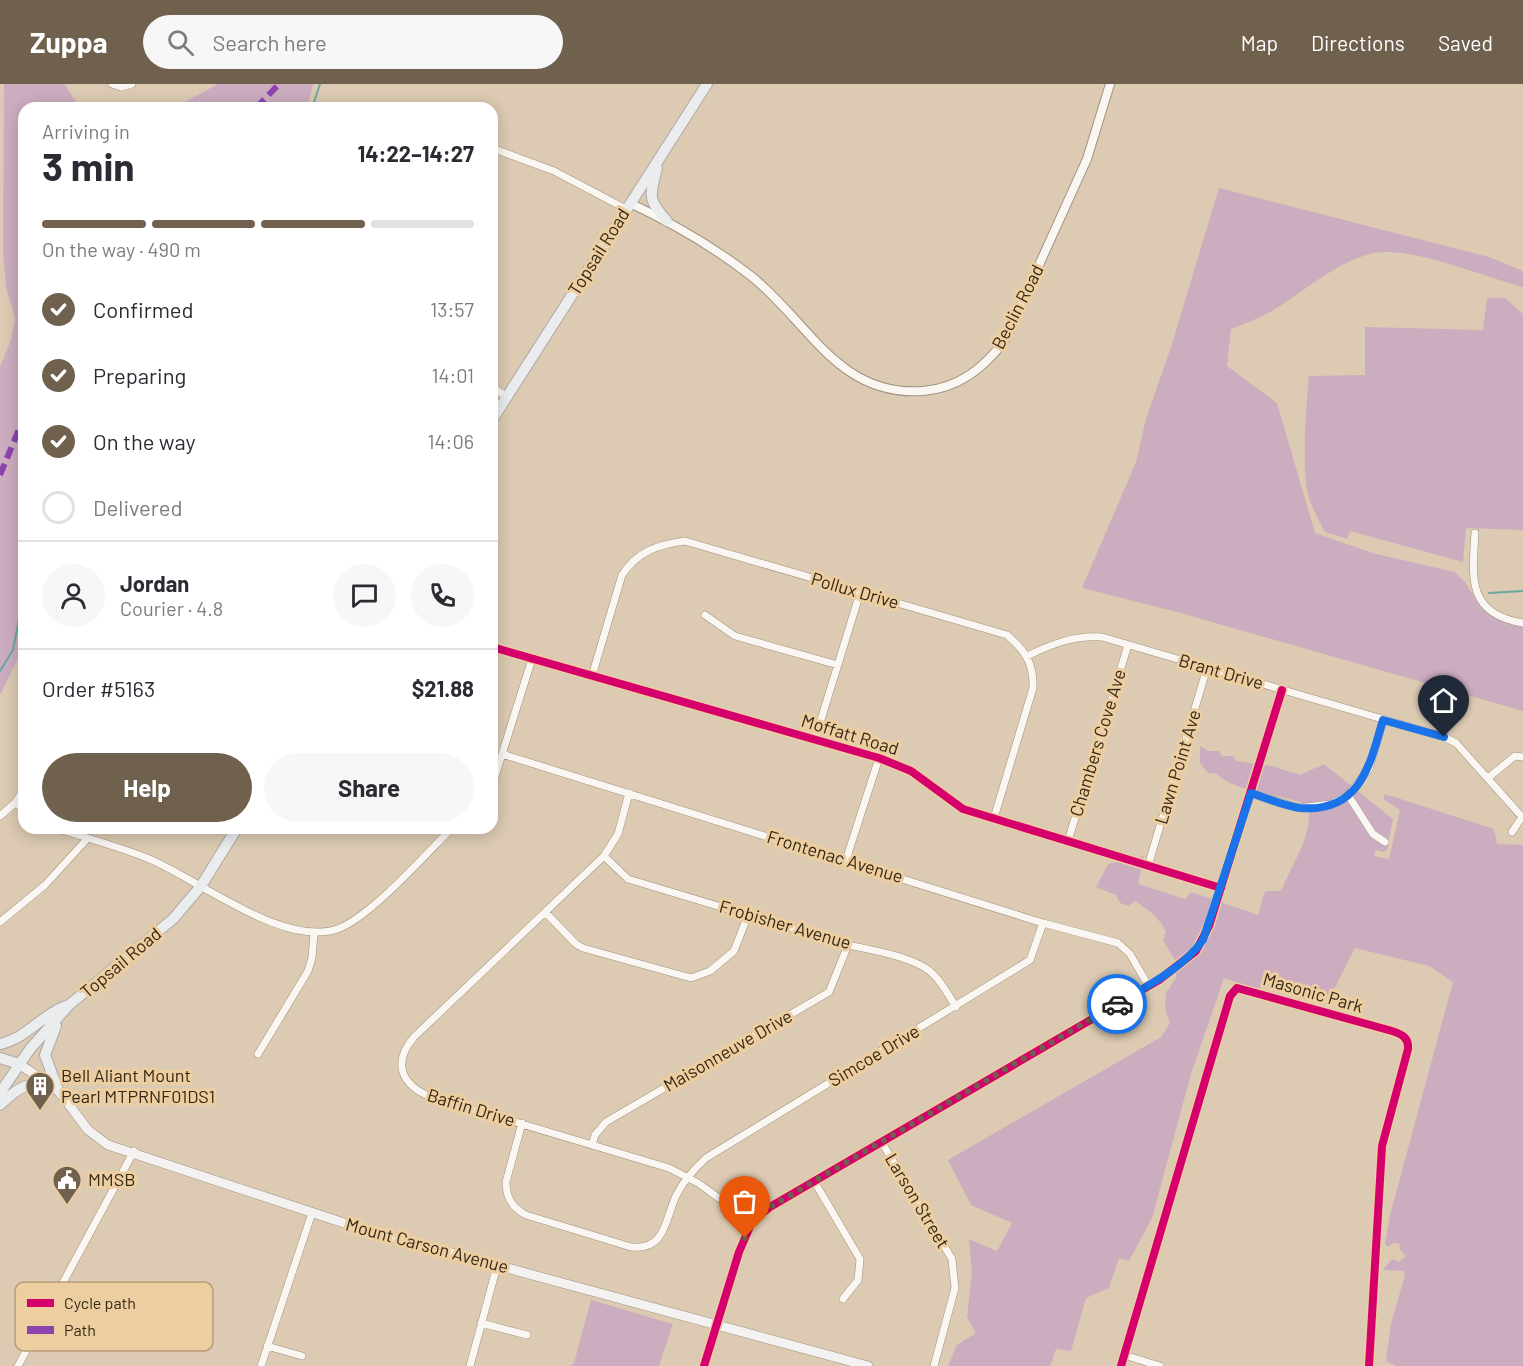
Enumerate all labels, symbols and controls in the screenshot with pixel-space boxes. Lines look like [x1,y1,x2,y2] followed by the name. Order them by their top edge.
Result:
[143,15,563,69] search box
[30,25,107,59] text: Zuppa
[164,26,197,59] icon: search
[212,29,327,55] text: Search here
[1241,30,1278,55] text: Map
[1311,30,1405,55] text: Directions
[1438,30,1493,55] text: Saved
[42,119,130,143] text: Arriving in
[357,140,474,166] text: 14:22–14:27
[42,142,135,189] text: 3 min
[563,204,634,299] street label: Topsail Road
[42,237,201,261] text: On the way · 490 m
[986,261,1048,353] street label: Beclin Road
[42,293,75,326] icon: check
[93,296,193,322] text: Confirmed
[430,297,474,321] text: 13:57
[42,359,75,392] icon: check
[93,362,186,388] text: Preparing
[431,363,474,387] text: 14:01
[42,425,75,458] icon: check
[93,428,196,454] text: On the way
[428,429,474,453] text: 14:06
[93,494,182,520] text: Delivered
[42,564,105,627] button: person
[333,564,396,627] button: chat
[411,564,474,627] button: phone
[809,567,902,613] street label: Pollux Drive
[120,570,189,596] text: Jordan
[120,596,223,620] text: Courier · 4.8
[1176,648,1266,694] street label: Brant Drive
[1064,666,1130,819] street label: Chambers Cove Ave
[42,675,155,701] text: Order #5163
[412,675,474,701] text: $21.88
[1418,675,1469,737] pin
[1427,684,1460,717] icon: home
[1149,707,1205,827] street label: Lawn Point Ave
[799,709,902,759] street label: Moffatt Road
[42,753,252,822] button: Help
[264,753,474,822] button: Share
[765,825,906,887] street label: Frontenac Avenue
[717,895,854,953] street label: Frobisher Avenue
[75,922,165,1002] street label: Topsail Road
[1261,967,1366,1017] street label: Masonic Park
[1087,974,1147,1034] courier
[1101,988,1134,1021] icon: car
[659,1004,796,1096] street label: Maisonneuve Drive
[824,1019,923,1091] street label: Simcoe Drive
[61,1064,215,1107] place label: Bell Aliant Mount Pearl MTPRNF01DS1
[24,1070,56,1112] building icon: Bell Aliant Mount Pearl MTPRNF01DS1
[425,1083,518,1131] street label: Baffin Drive
[881,1149,955,1252] street label: Larson Street
[51,1164,83,1206] public building icon: MMSB
[88,1168,136,1190] place label: MMSB
[719,1176,770,1238] pin
[728,1185,761,1218] icon: bag
[343,1213,511,1277] street label: Mount Carson Avenue
[15,1282,213,1351] legend
[64,1293,136,1312] text: Cycle path
[64,1320,96,1339] text: Path

